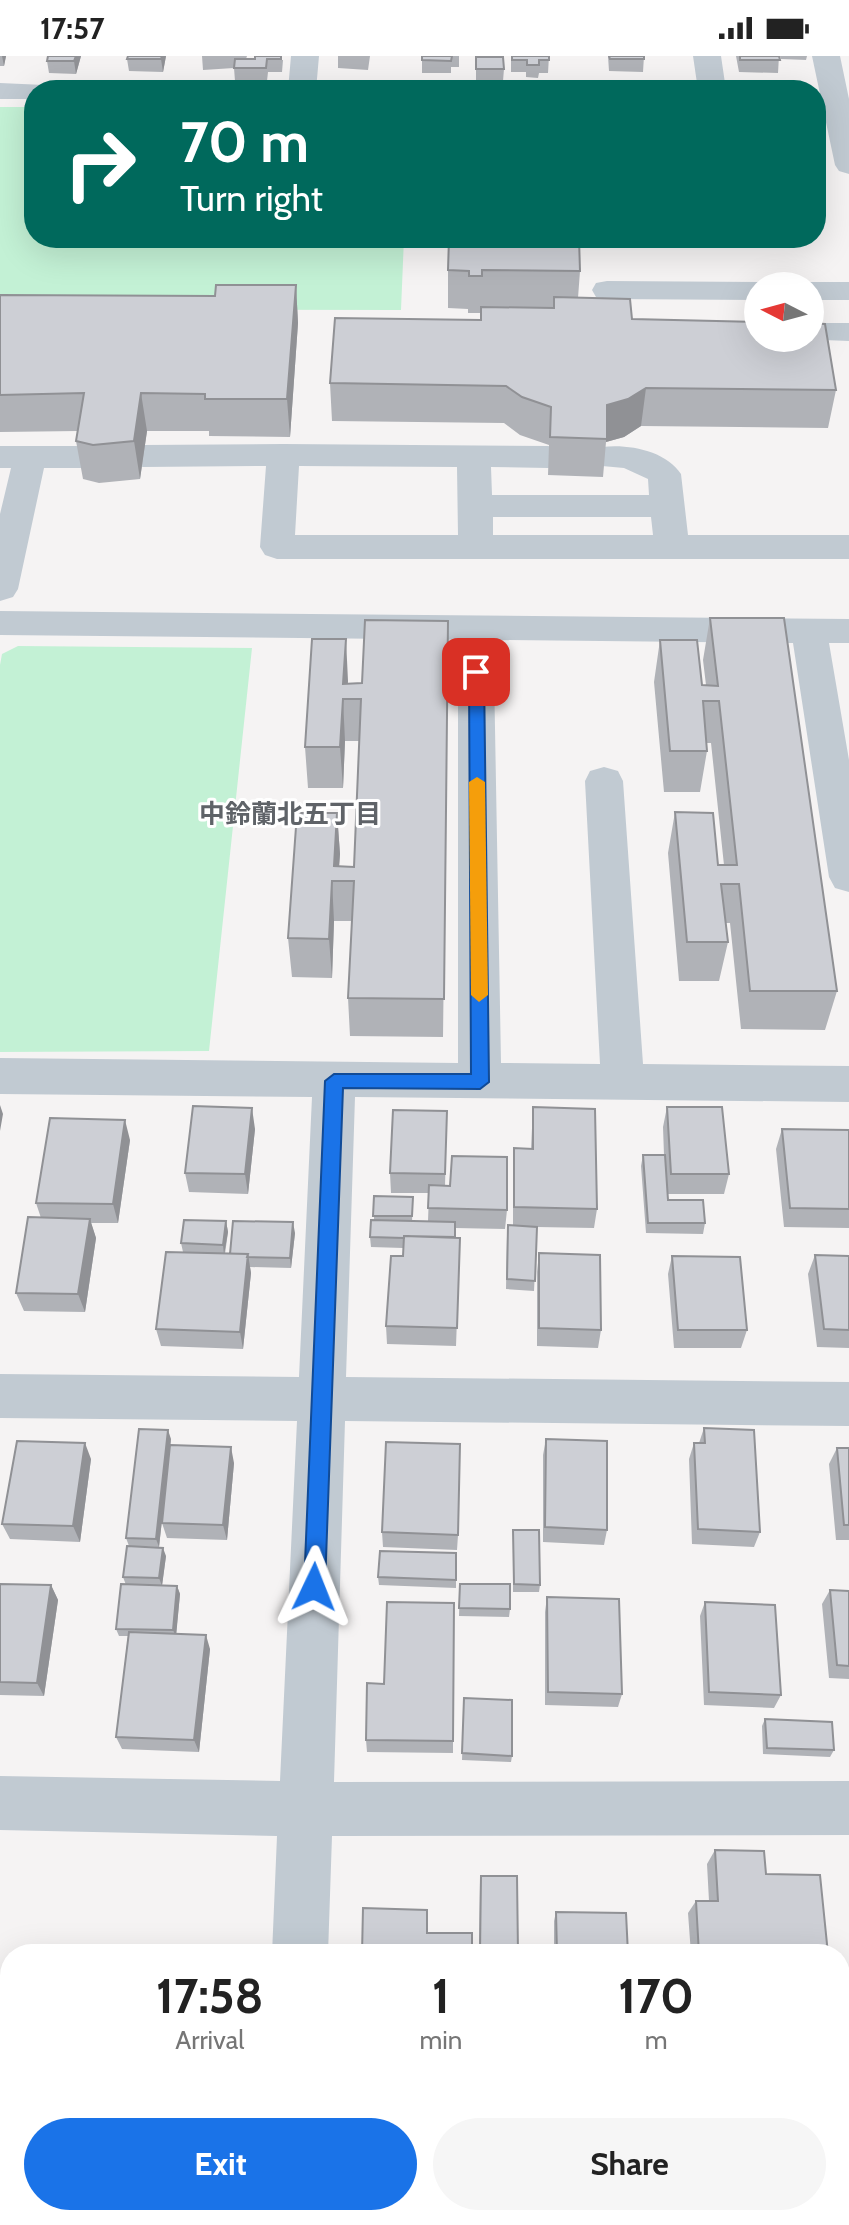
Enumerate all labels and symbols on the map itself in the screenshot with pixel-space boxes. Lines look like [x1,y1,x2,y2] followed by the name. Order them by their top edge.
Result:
[744,272,824,352] north arrow
[442,638,510,706] pin
[199,798,381,830] district label: 中鈴蘭北五丁目
[272,1545,356,1629] position arrow

